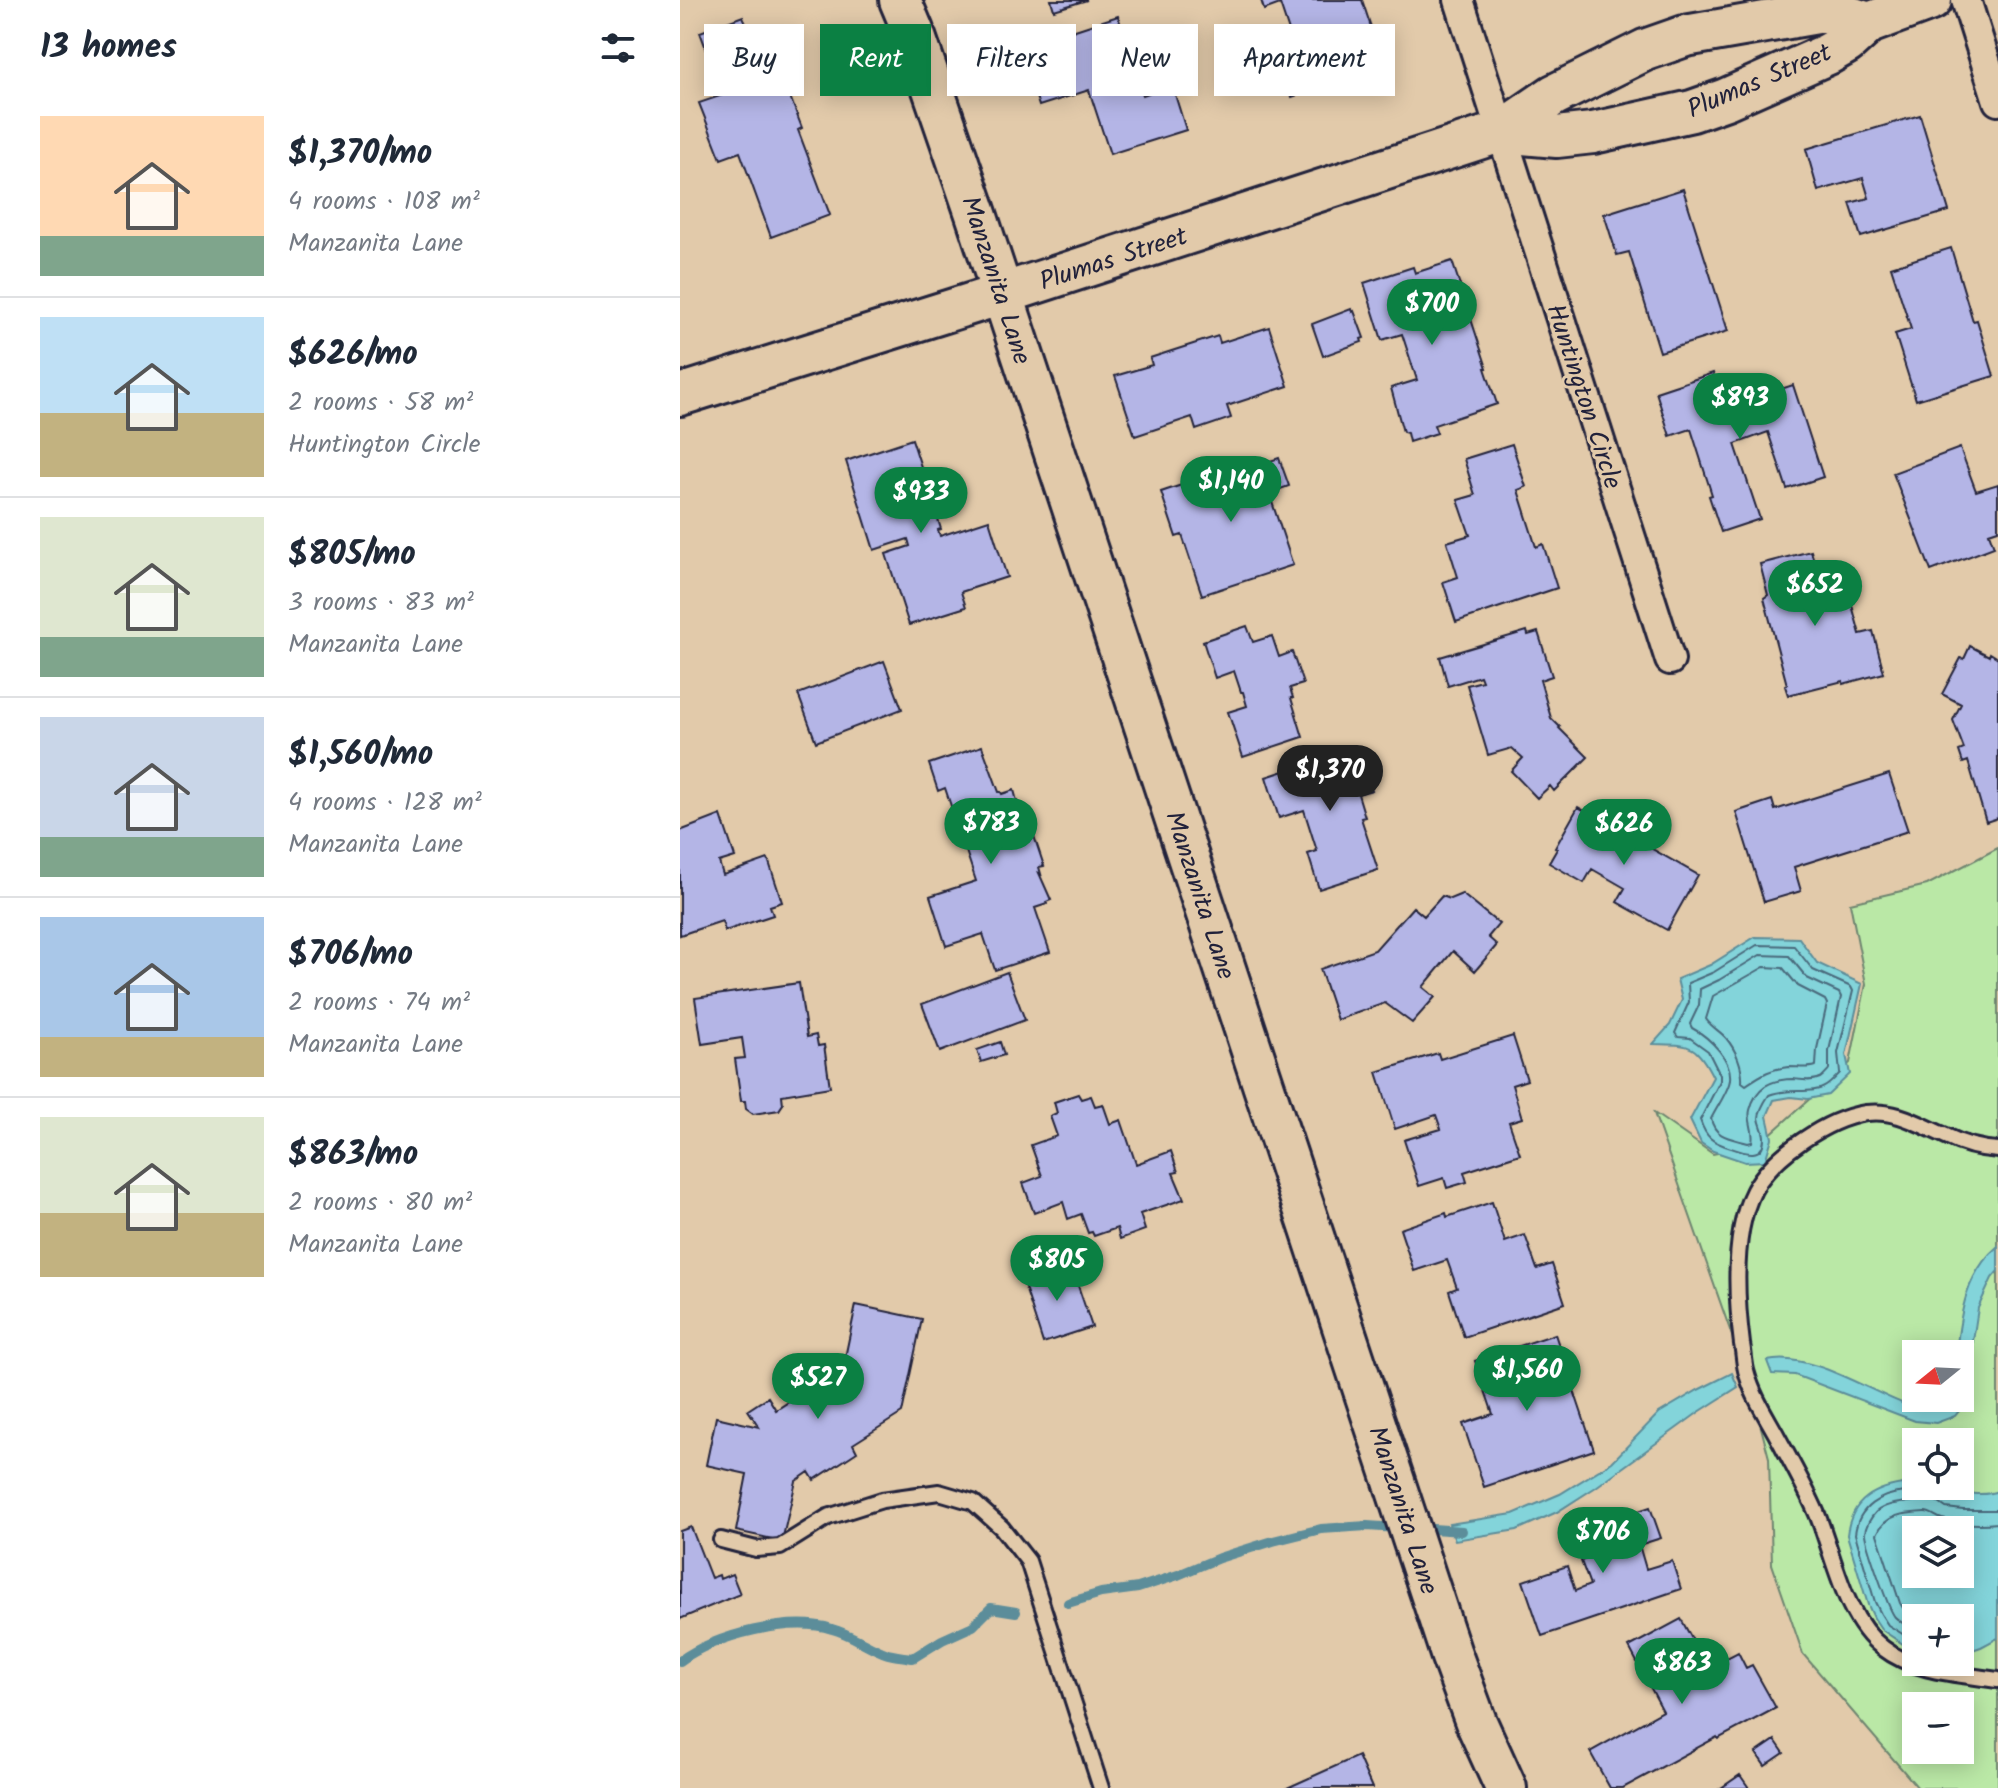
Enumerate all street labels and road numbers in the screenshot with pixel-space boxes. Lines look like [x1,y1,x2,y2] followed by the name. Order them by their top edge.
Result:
[1681,32,1839,131] street label: Plumas Street
[948,191,1042,371] street label: Manzanita Lane
[1034,216,1194,304] street label: Plumas Street
[1533,299,1633,495] street label: Huntington Circle
[1152,806,1246,986] street label: Manzanita Lane
[1355,1421,1449,1601] street label: Manzanita Lane

